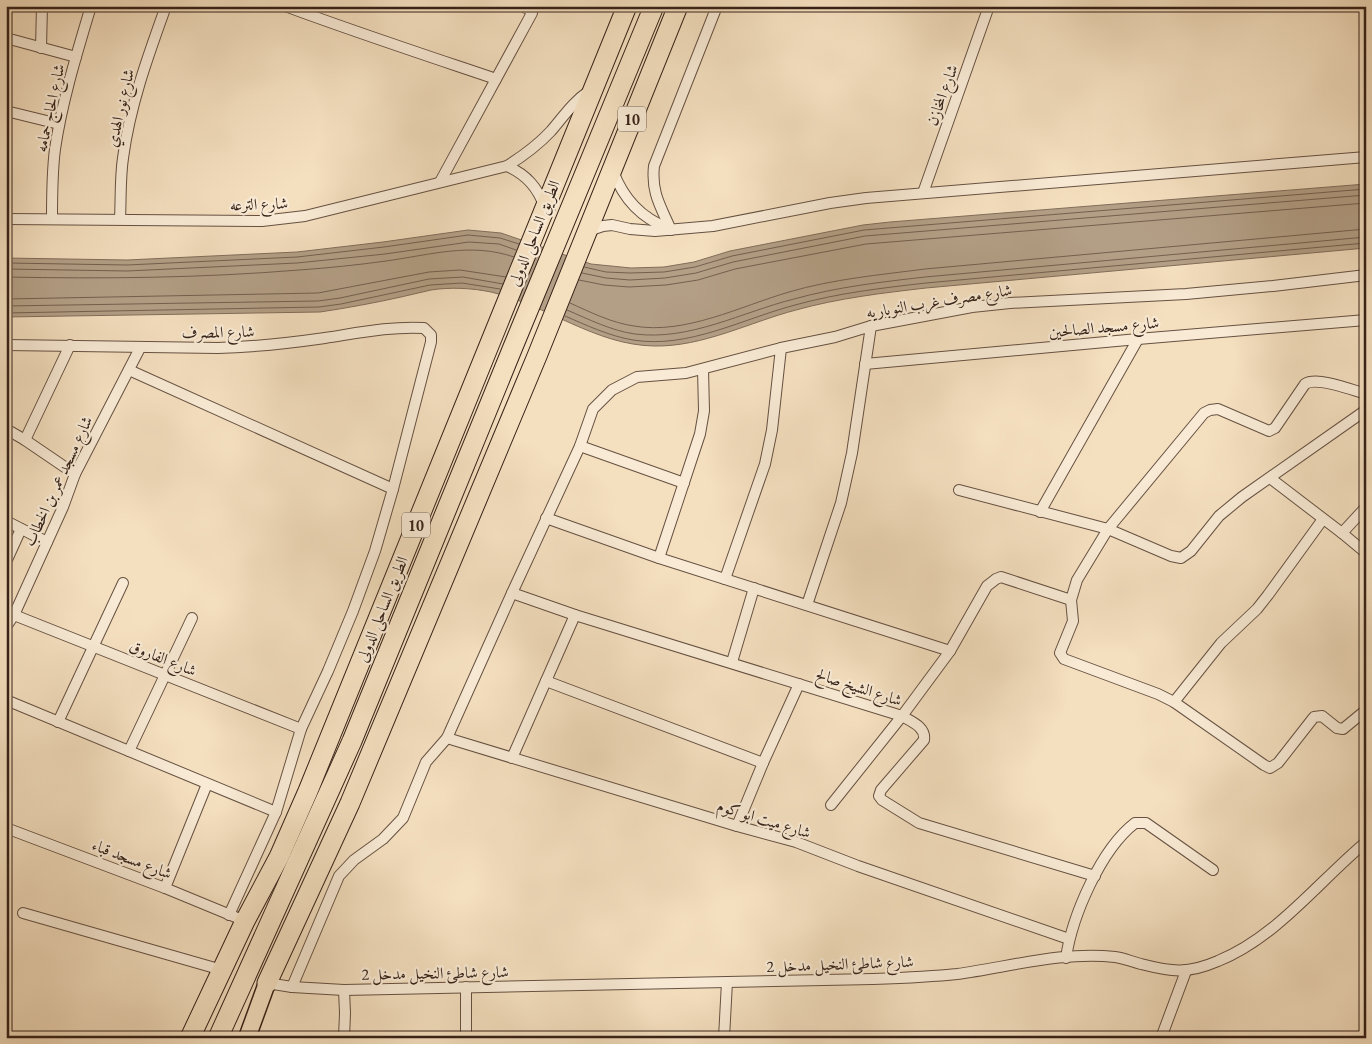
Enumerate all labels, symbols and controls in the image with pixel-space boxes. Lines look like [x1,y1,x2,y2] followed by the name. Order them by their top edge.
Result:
[921,61,966,130] street label: شارع المخازن
[30,62,74,155] street label: شارع الحاج حمامه
[101,67,142,150] street label: شارع نور الهدي
[618,106,646,132] road number: 10
[503,177,566,289] street label: الطريق الساحلى الدولى
[229,192,289,219] street label: شارع الترعه
[864,279,1014,326] street label: شارع مصرف غرب النوباريه
[1048,312,1160,345] street label: شارع مسجد الصالحين
[181,321,255,346] street label: شارع المصرف
[19,412,100,551] street label: شارع مسجد عمر بن الخطاب
[402,512,430,538] road number: 10
[351,553,414,665] street label: الطريق الساحلى الدولى
[125,635,200,684] street label: شارع الفاروق
[812,663,905,715] street label: شارع الشيخ صالح
[713,795,813,847] street label: شارع ميت ابو كوم
[88,834,175,887] street label: شارع مسجد قباء
[766,951,914,980] street label: شارع شاطئ النخيل مدخل 2
[361,961,509,988] street label: شارع شاطئ النخيل مدخل 2

